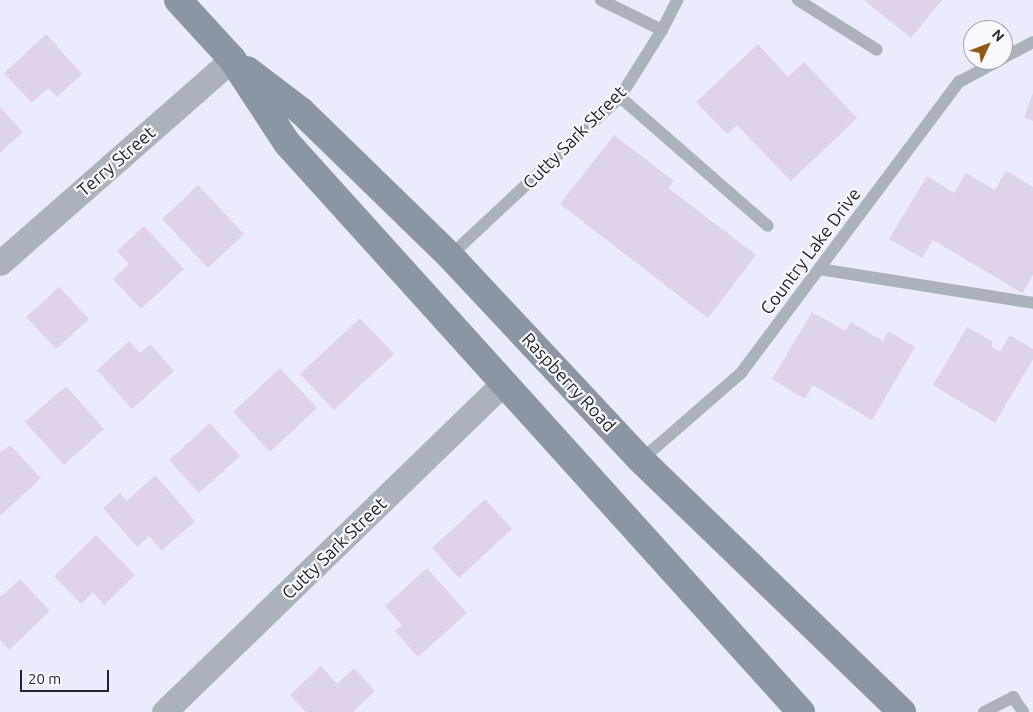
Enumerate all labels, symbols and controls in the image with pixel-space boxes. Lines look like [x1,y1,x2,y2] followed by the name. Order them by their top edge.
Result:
[963,20,1013,70] north arrow
[989,26,1008,45] text: N
[518,81,630,193] street label: Cutty Sark Street
[73,121,159,201] street label: Terry Street
[755,183,865,319] street label: Country Lake Drive
[518,328,620,436] street label: Raspberry Road
[277,493,391,603] street label: Cutty Sark Street
[22,660,111,692] scale bar
[28,670,61,687] text: 20 m

